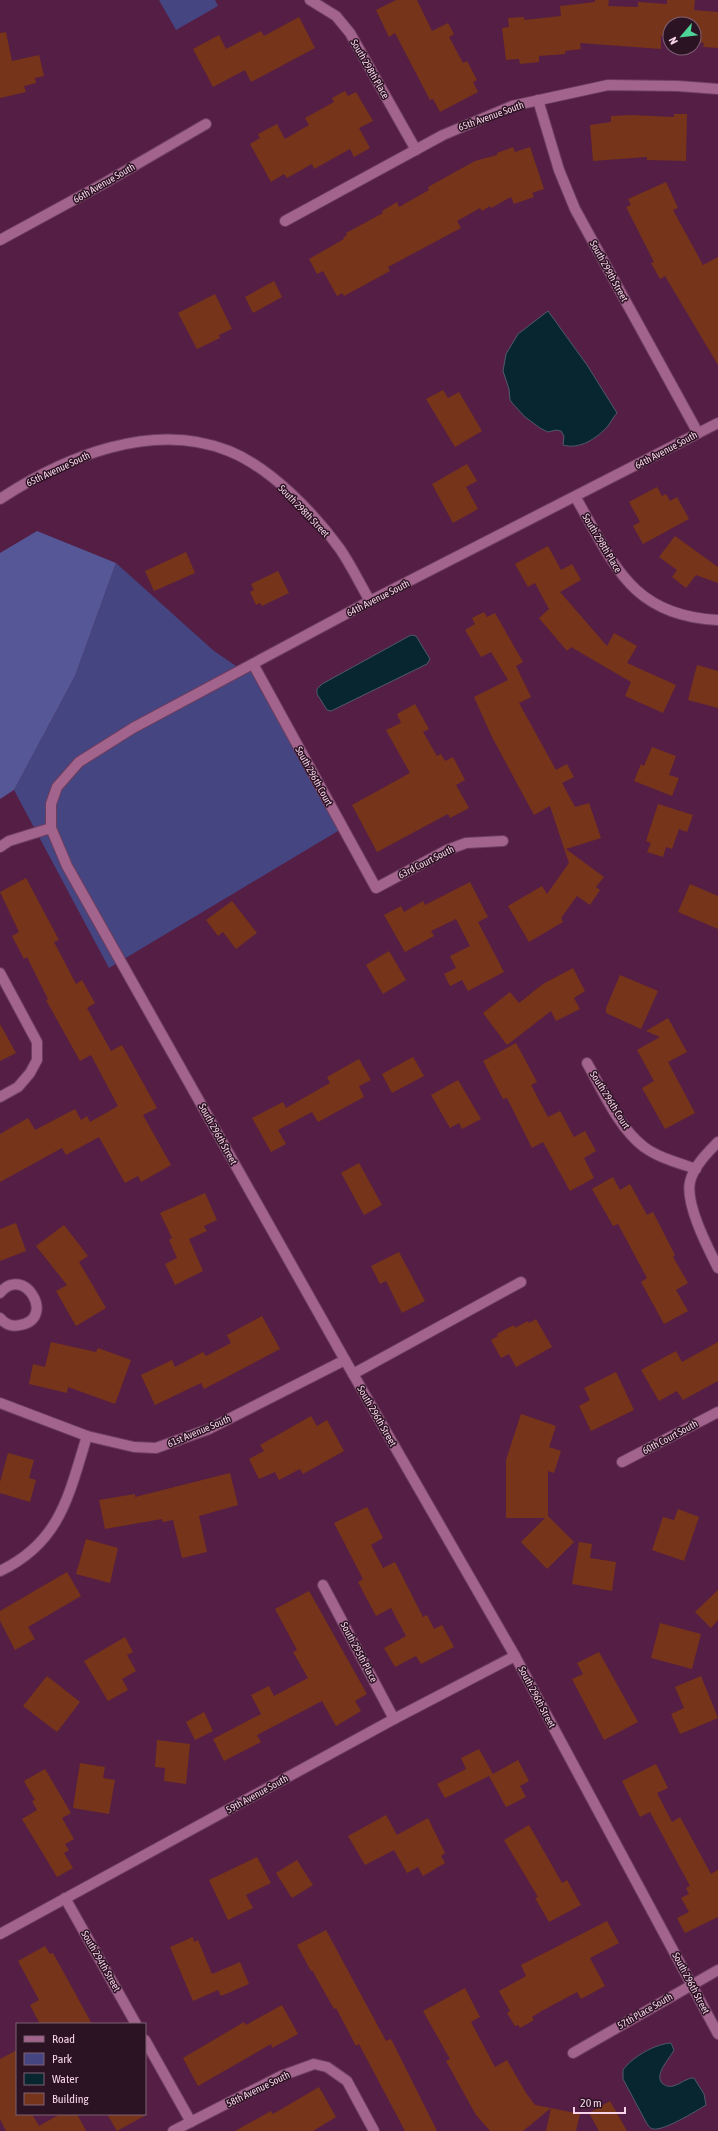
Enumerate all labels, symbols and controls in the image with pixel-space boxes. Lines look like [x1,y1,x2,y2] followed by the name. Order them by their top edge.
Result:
[662,16,702,56] north arrow
[666,35,680,46] text: N
[349,37,392,101] street label: South 298th Place
[457,99,525,133] street label: 65th Avenue South
[71,161,137,205] street label: 66th Avenue South
[588,239,630,303] street label: South 299th Street
[633,429,699,471] street label: 64th Avenue South
[24,449,92,489] street label: 65th Avenue South
[276,483,332,539] street label: South 298th Street
[580,512,624,575] street label: South 298th Place
[345,577,411,619] street label: 64th Avenue South
[293,745,335,808] street label: South 296th Court
[396,843,456,881] street label: 63rd Court South
[588,1069,632,1131] street label: South 296th Court
[197,1102,239,1166] street label: South 296th Street
[355,1384,399,1448] street label: South 296th Street
[166,1413,232,1449] street label: 61st Avenue South
[640,1418,700,1456] street label: 60th Court South
[339,1620,380,1684] street label: South 295th Place
[516,1664,558,1730] street label: South 296th Street
[224,1772,290,1816] street label: 59th Avenue South
[79,1929,123,1993] street label: South 294th Street
[670,1950,712,2016] street label: South 296th Street
[615,1991,675,2031] street label: 57th Place South
[16,2023,146,2115] legend
[52,2032,75,2046] text: Road
[52,2052,73,2066] text: Park
[225,2069,292,2109] street label: 58th Avenue South
[52,2072,79,2086] text: Water
[574,2089,625,2115] scale bar
[52,2092,90,2106] text: Building
[580,2096,602,2110] text: 20 m

